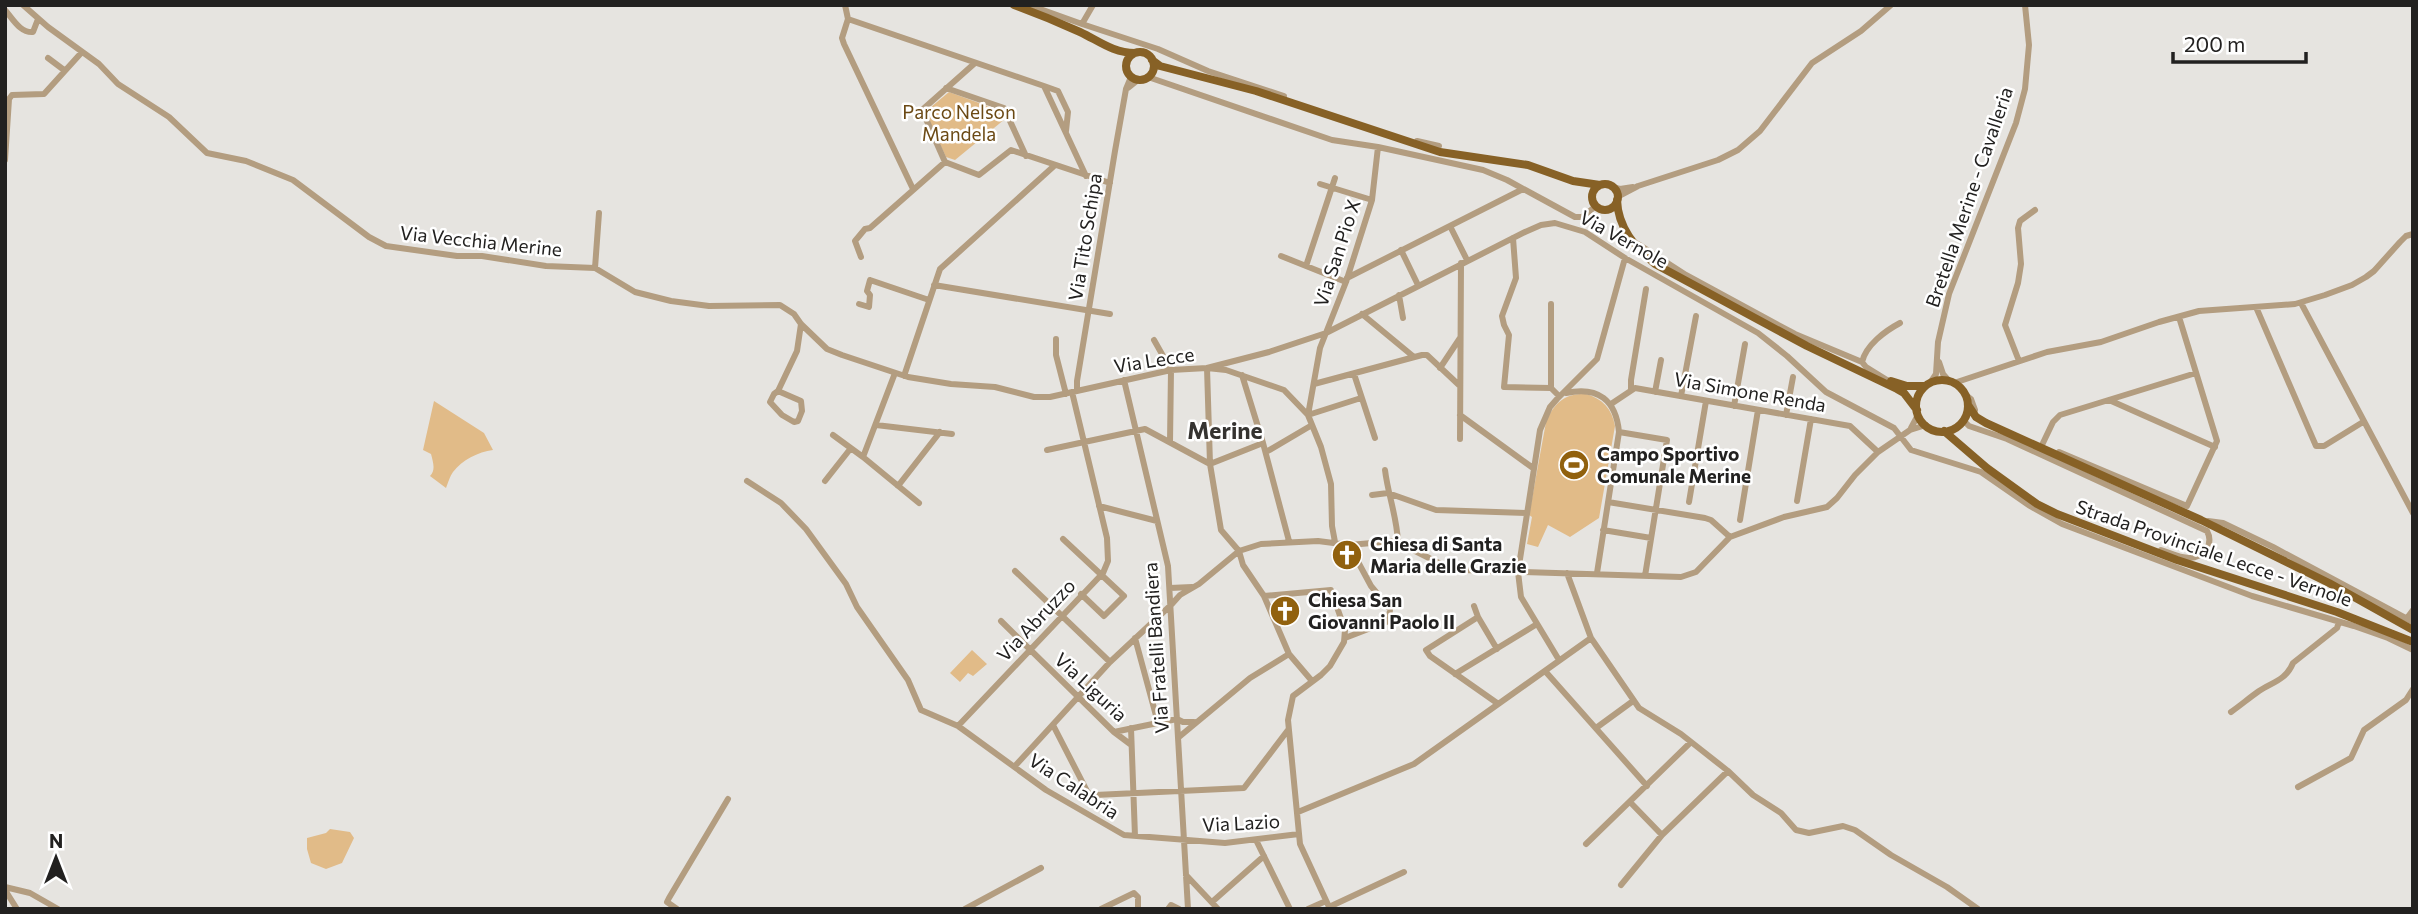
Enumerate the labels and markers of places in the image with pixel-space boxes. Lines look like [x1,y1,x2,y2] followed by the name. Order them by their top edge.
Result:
[1597,442,1751,487] place label: Campo Sportivo Comunale Merine
[1557,448,1591,482] sports icon: Campo Sportivo Comunale Merine
[1370,532,1527,577] place label: Chiesa di Santa Maria delle Grazie
[1330,538,1364,572] church icon: Chiesa di Santa Maria delle Grazie
[1308,588,1455,633] place label: Chiesa San Giovanni Paolo II
[1268,594,1302,628] church icon: Chiesa San Giovanni Paolo II

